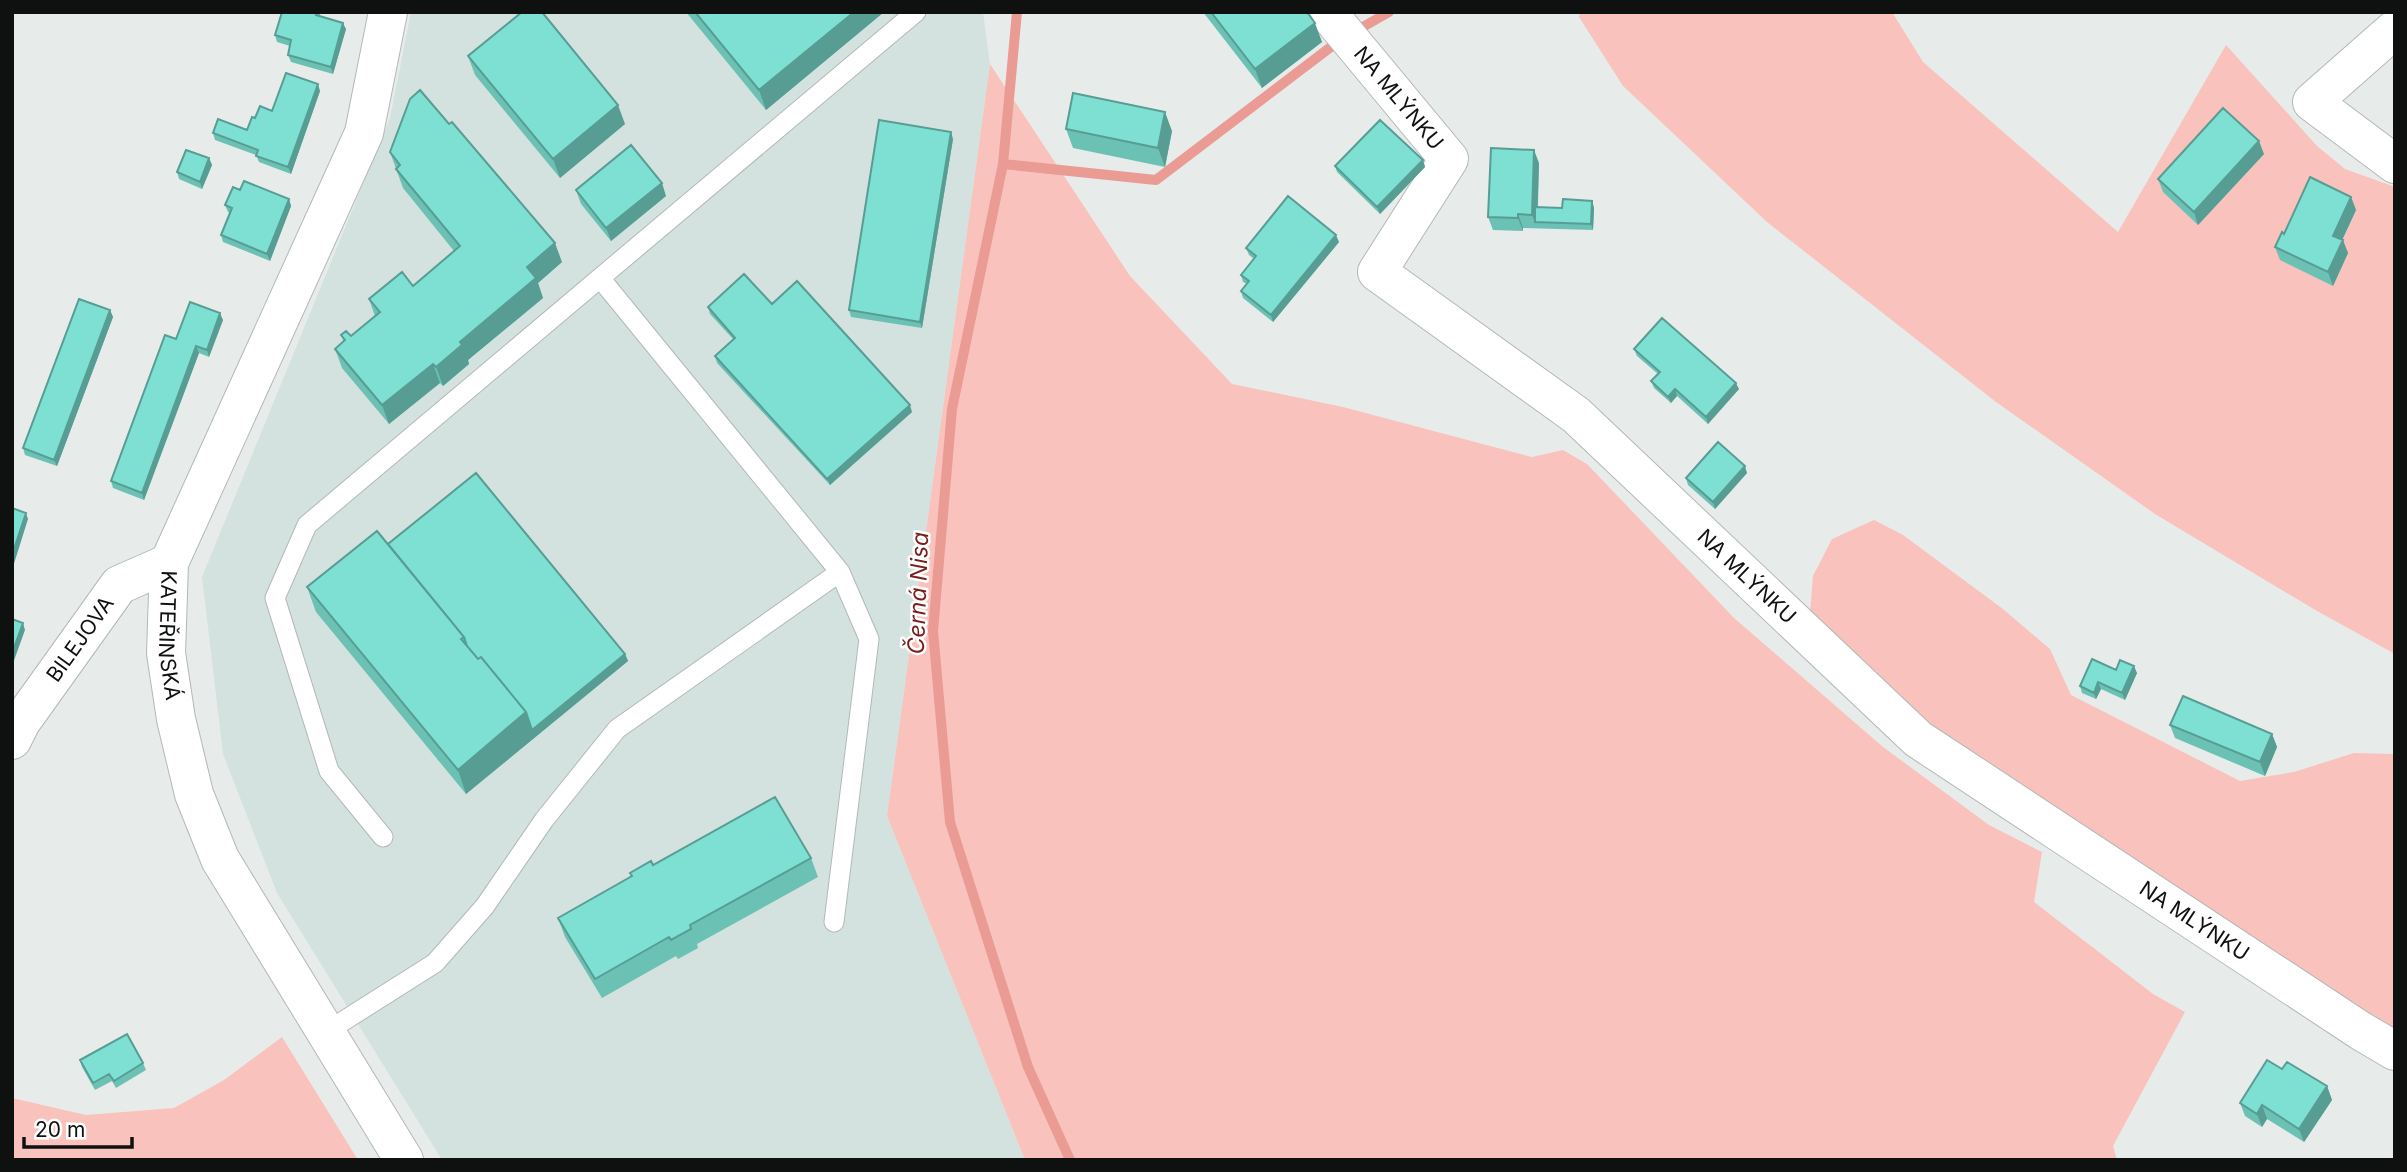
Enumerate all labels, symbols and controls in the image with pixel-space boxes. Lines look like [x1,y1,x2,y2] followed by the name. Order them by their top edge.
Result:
[1349,41,1449,154] street label: NA MLÝNKU
[1692,524,1801,629] street label: NA MLÝNKU
[902,531,934,655] water label: Černá Nisa
[154,570,187,702] street label: KATEŘINSKÁ
[41,591,119,686] street label: BILEJOVA
[2135,875,2254,966] street label: NA MLÝNKU
[24,1106,133,1150] scale bar
[35,1117,85,1142] text: 20 m

